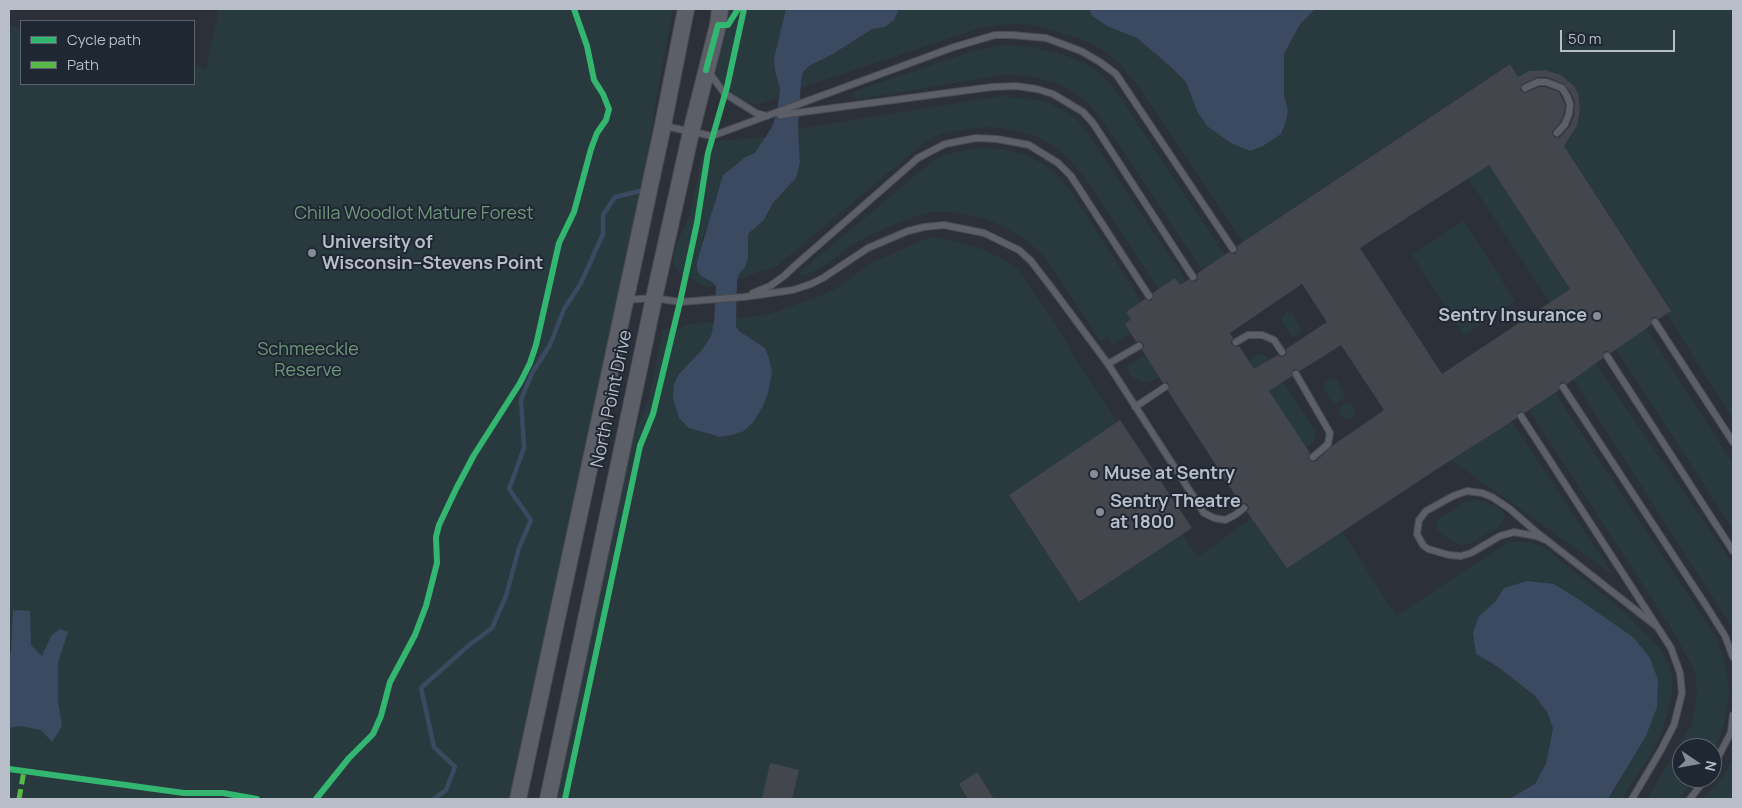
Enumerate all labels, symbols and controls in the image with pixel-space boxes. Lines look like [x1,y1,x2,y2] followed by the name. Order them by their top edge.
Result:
[20,20,195,85] legend
[1562,20,1677,52] scale bar
[1568,28,1602,49] text: 50 m
[67,29,141,50] text: Cycle path
[67,54,99,75] text: Path
[294,203,534,225] park label: Chilla Woodlot Mature Forest
[322,232,543,274] place label: University of Wisconsin–Stevens Point
[306,247,318,259] marker: University of Wisconsin–Stevens Point
[1438,305,1587,327] place label: Sentry Insurance
[1591,310,1603,322] marker: Sentry Insurance
[587,328,637,470] street label: North Point Drive
[257,339,359,382] park label: Schmeeckle Reserve
[1104,463,1235,485] place label: Muse at Sentry
[1088,468,1100,480] marker: Muse at Sentry
[1110,491,1241,534] place label: Sentry Theatre at 1800
[1094,506,1106,518] marker: Sentry Theatre at 1800
[1672,738,1722,788] north arrow
[1701,759,1722,773] text: N

